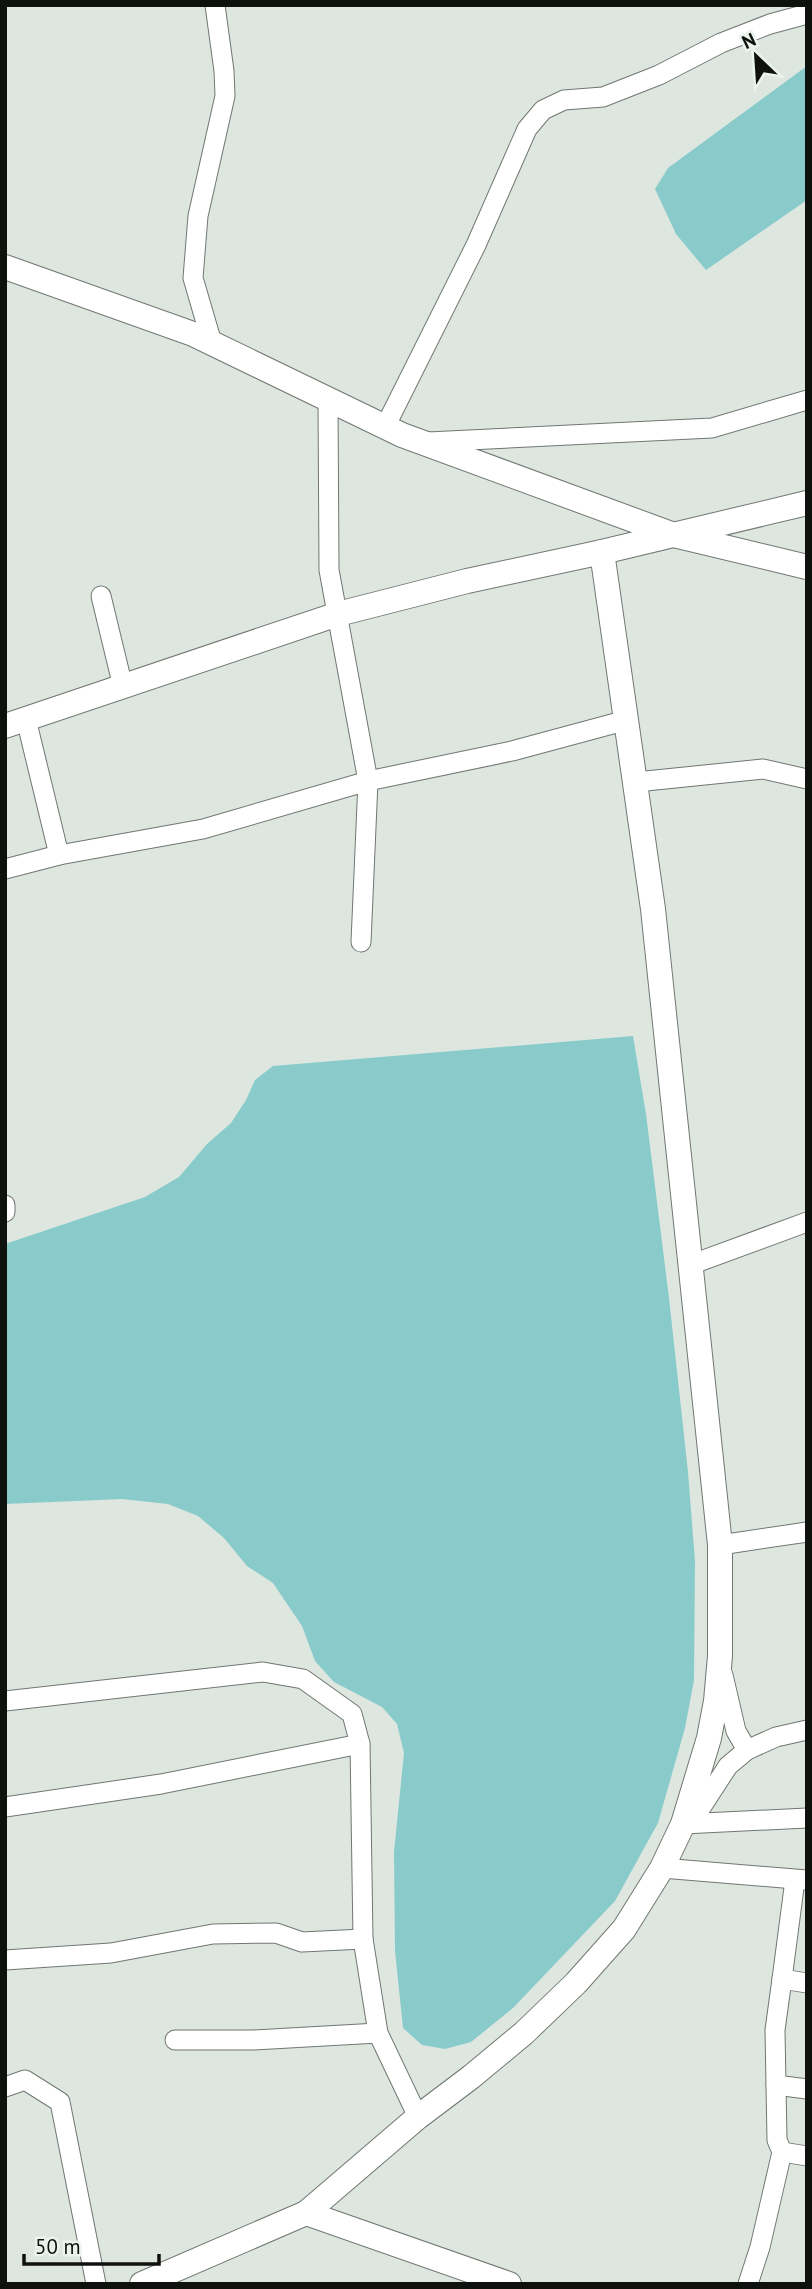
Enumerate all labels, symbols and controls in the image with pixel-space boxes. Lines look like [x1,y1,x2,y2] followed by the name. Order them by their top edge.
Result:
[721,21,791,91] north arrow
[738,27,760,54] text: N
[24,2222,159,2266] scale bar
[35,2233,81,2260] text: 50 m

